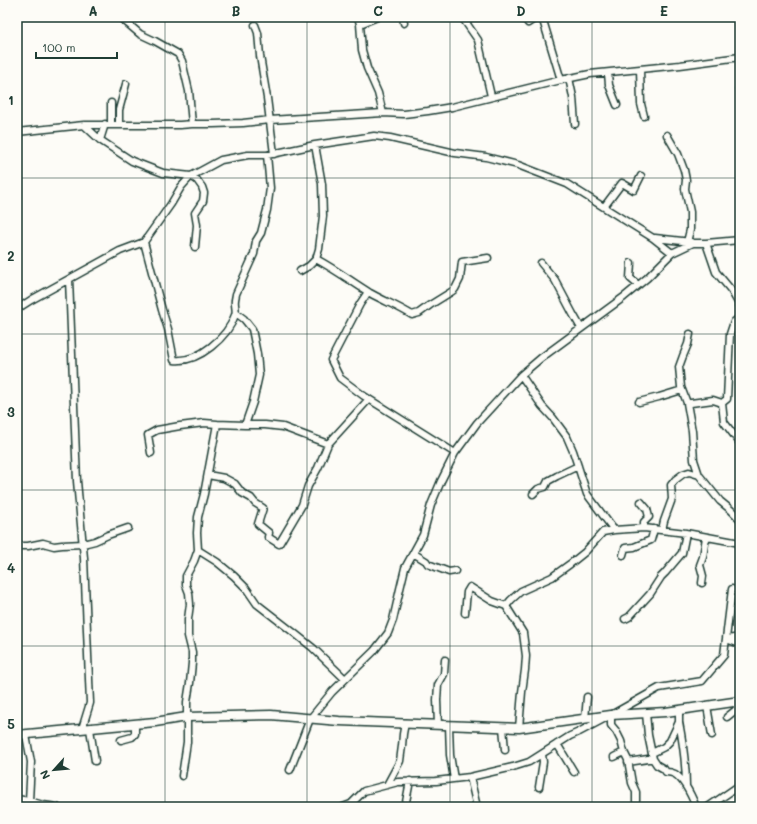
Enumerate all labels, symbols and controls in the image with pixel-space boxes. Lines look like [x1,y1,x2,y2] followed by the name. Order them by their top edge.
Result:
[88,2,98,19] text: A
[232,2,241,19] text: B
[373,2,383,19] text: C
[516,2,526,19] text: D
[660,2,668,19] text: E
[36,34,117,60] scale bar
[42,39,76,55] text: 100 m
[8,91,14,108] text: 1
[7,247,15,264] text: 2
[7,403,15,420] text: 3
[7,559,15,576] text: 4
[7,715,15,732] text: 5
[34,750,74,790] north arrow
[36,768,53,782] text: N

